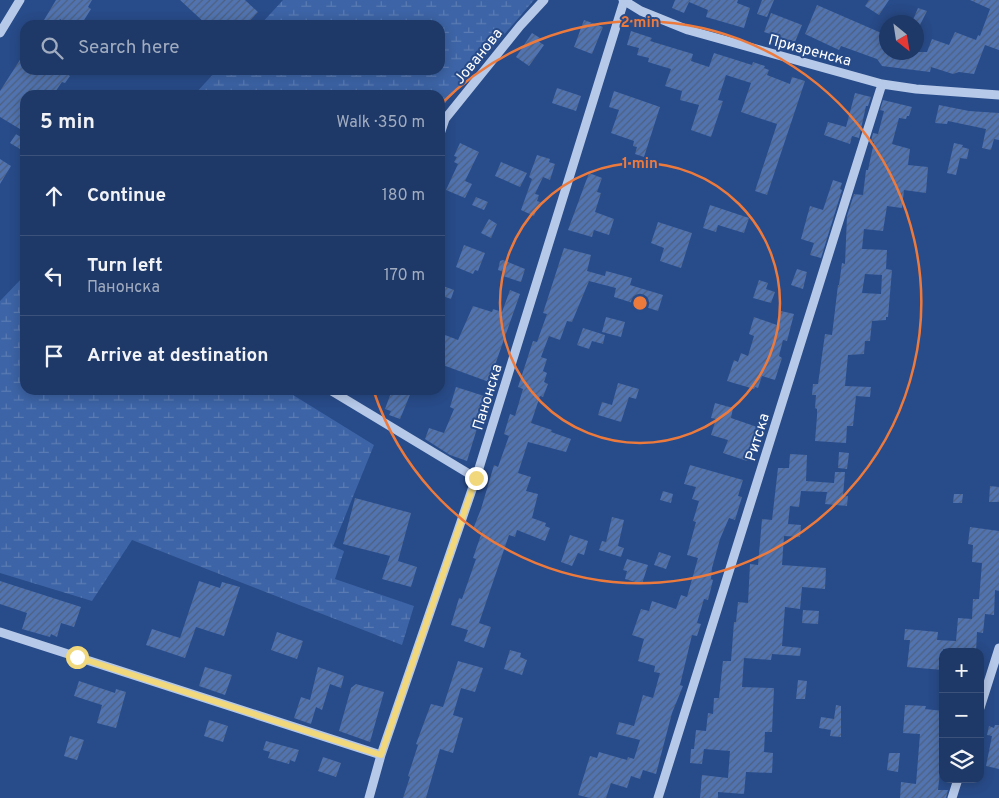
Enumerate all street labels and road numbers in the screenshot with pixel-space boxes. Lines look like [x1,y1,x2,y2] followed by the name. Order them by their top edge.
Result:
[451,25,508,89] street label: Јованова
[766,31,853,72] street label: Призренска
[469,362,507,433] street label: Панонска
[742,411,775,464] street label: Ритска

